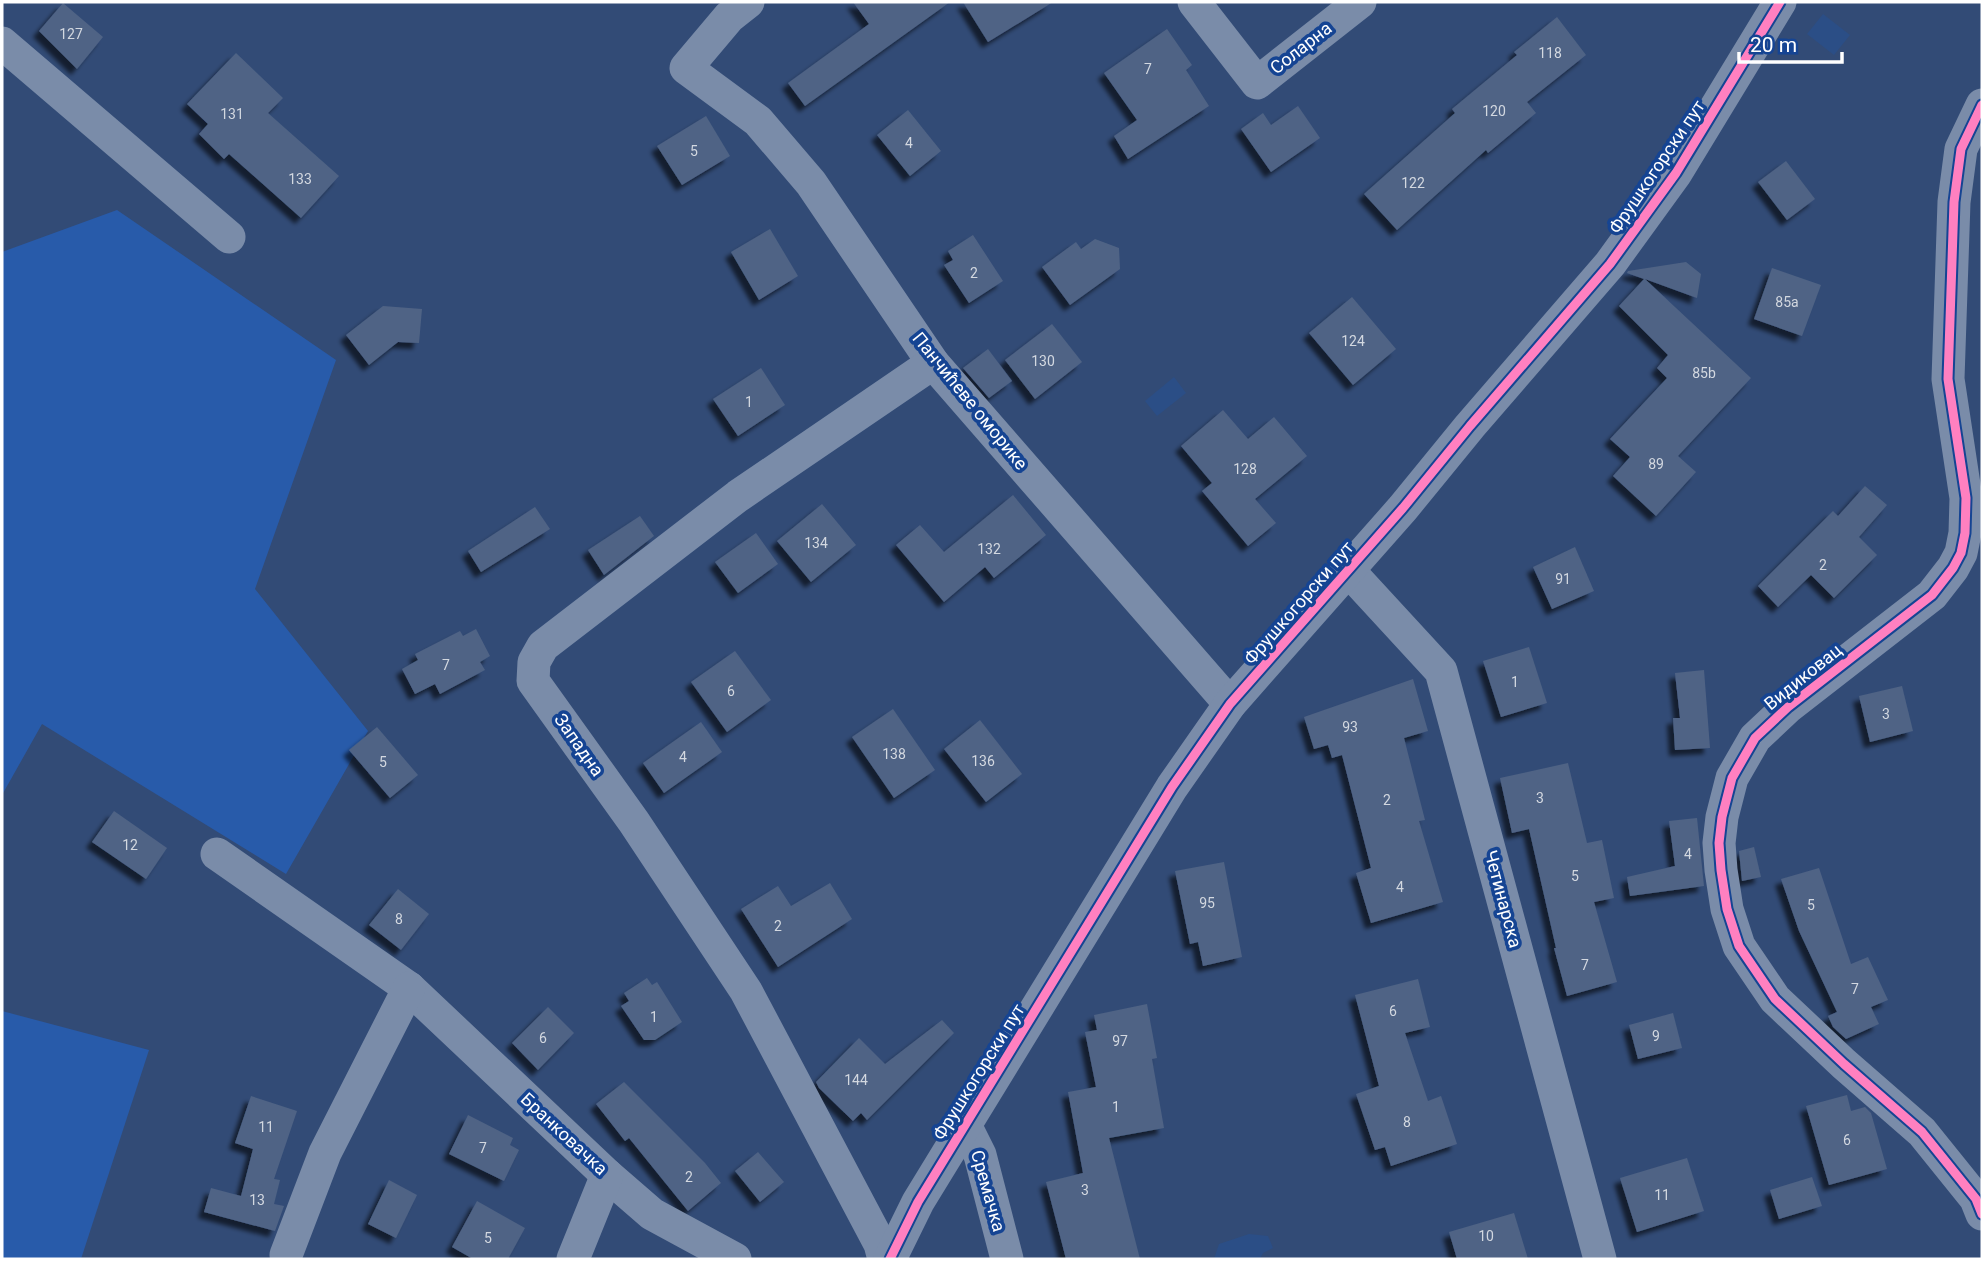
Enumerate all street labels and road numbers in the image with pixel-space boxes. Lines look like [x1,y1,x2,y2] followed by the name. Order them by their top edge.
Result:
[1266,17,1336,78] street label: Соларна
[1604,96,1709,237] street label: Фрушкогорски пут
[908,328,1032,474] street label: Панчићеве оморике
[1239,537,1358,668] street label: Фрушкогорски пут
[1760,639,1846,714] street label: Видиковац
[550,709,609,780] street label: Западна
[1480,848,1527,950] street label: Четинарска
[928,1000,1029,1143] street label: Фрушкогорски пут
[517,1088,612,1179] street label: Бранковачка
[967,1148,1010,1234] street label: Сремачка

